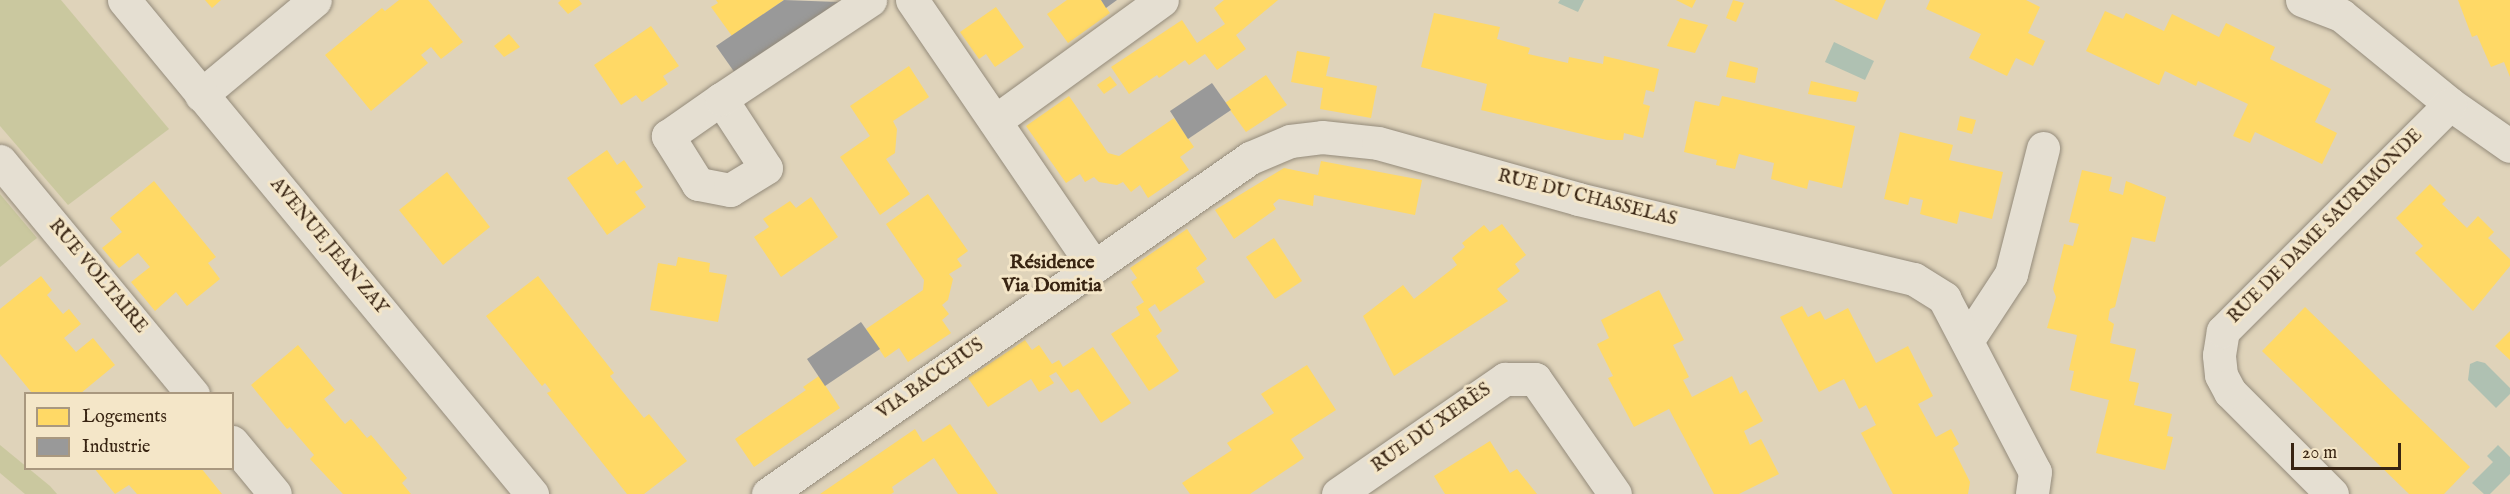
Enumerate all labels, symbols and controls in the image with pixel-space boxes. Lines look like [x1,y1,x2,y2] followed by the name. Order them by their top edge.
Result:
[2224,125,2428,329] street label: RUE DE DAME SAURIMONDE
[1495,166,1679,232] street label: RUE DU CHASSELAS
[265,175,391,319] street label: AVENUE JEAN ZAY
[43,216,151,338] street label: RUE VOLTAIRE
[1002,251,1102,298] district label: Résidence Via Domitia
[874,335,988,425] street label: VIA BACCHUS
[1368,380,1496,478] street label: RUE DU XERÈS
[24,392,234,470] legend
[82,406,167,429] text: Logements
[2294,431,2404,469] scale bar
[82,436,150,459] text: Industrie
[2302,442,2337,465] text: 20 m

